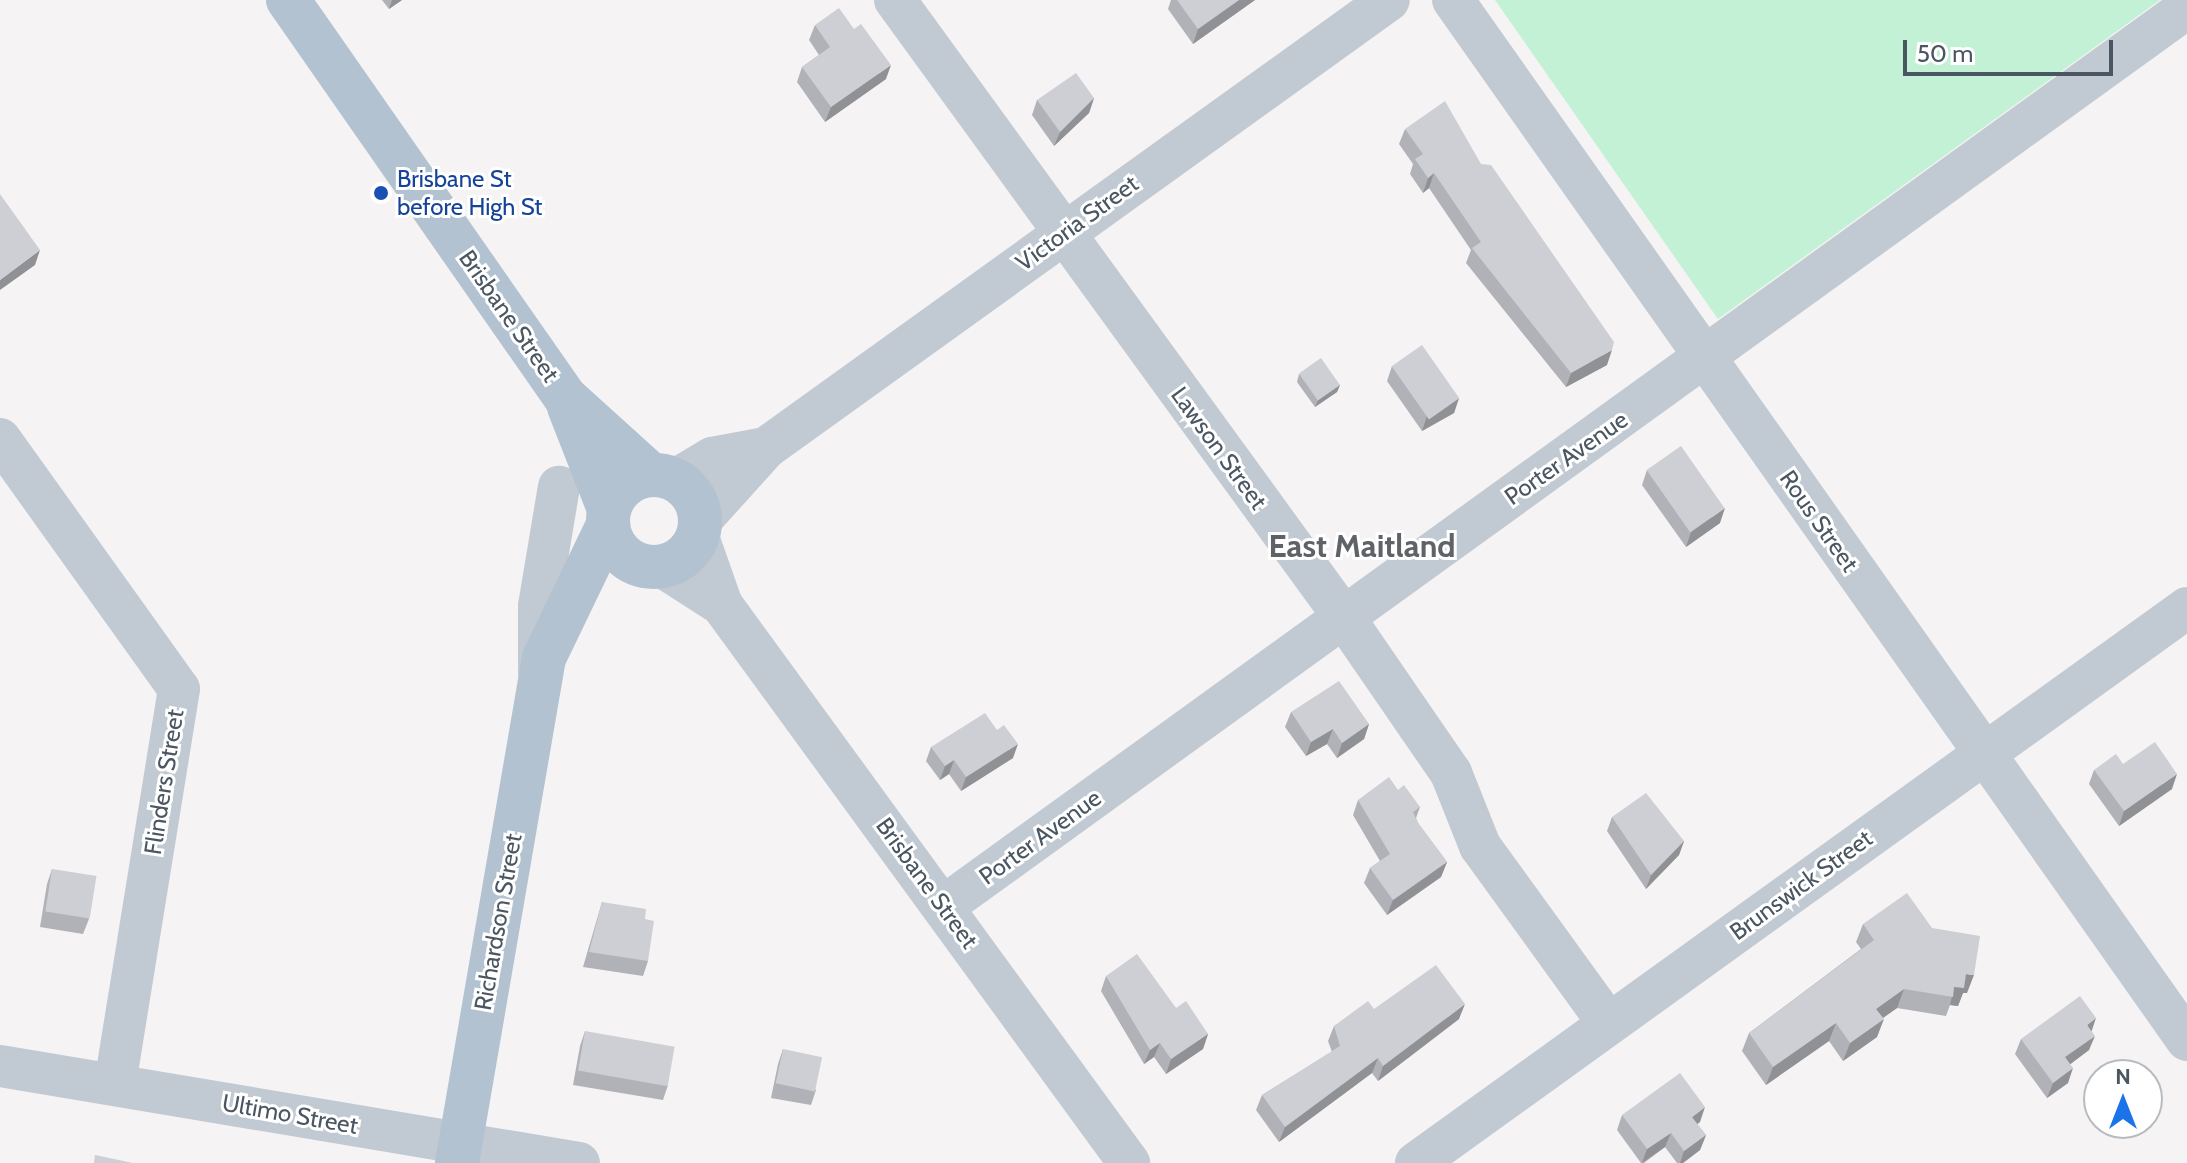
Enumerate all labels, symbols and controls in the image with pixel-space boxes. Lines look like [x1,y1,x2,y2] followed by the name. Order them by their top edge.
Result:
[1907,24,2117,74] scale bar
[1917,39,1973,68] text: 50 m
[397,165,542,221] place label: Brisbane St before High St
[1010,169,1144,277] street label: Victoria Street
[372,184,390,202] marker: Brisbane St before High St
[453,244,565,388] street label: Brisbane Street
[1165,381,1273,515] street label: Lawson Street
[1499,405,1633,511] street label: Porter Avenue
[1774,465,1864,577] street label: Rous Street
[1268,527,1456,565] district label: East Maitland
[138,707,190,857] street label: Flinders Street
[973,783,1107,891] street label: Porter Avenue
[870,812,984,954] street label: Brisbane Street
[1724,824,1878,946] street label: Brunswick Street
[468,831,528,1013] street label: Richardson Street
[2083,1059,2163,1139] north arrow
[2115,1063,2131,1090] text: N
[220,1088,360,1140] street label: Ultimo Street

